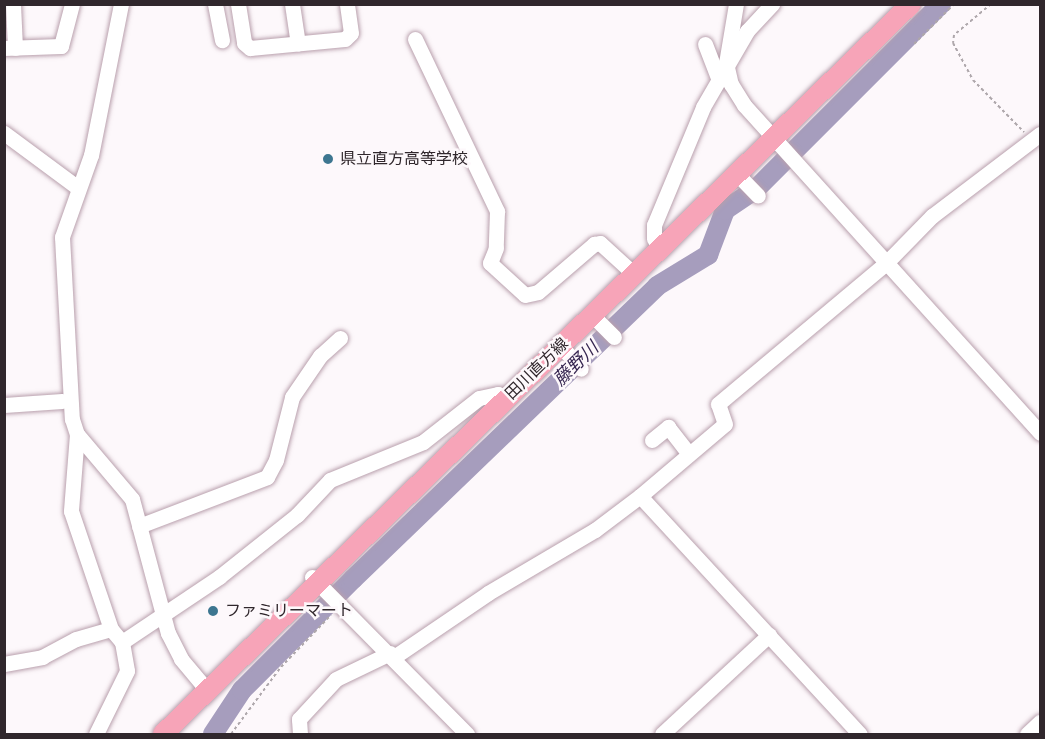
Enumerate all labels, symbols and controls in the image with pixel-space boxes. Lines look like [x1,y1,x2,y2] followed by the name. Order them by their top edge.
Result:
[340,149,468,169] place label: 県立直方高等学校
[321,152,335,166] marker: 県立直方高等学校
[502,334,572,404] street label: 田川直方線
[549,337,603,391] water label: 藤野川
[225,601,353,621] place label: ファミリーマート
[206,604,220,618] marker: ファミリーマート

